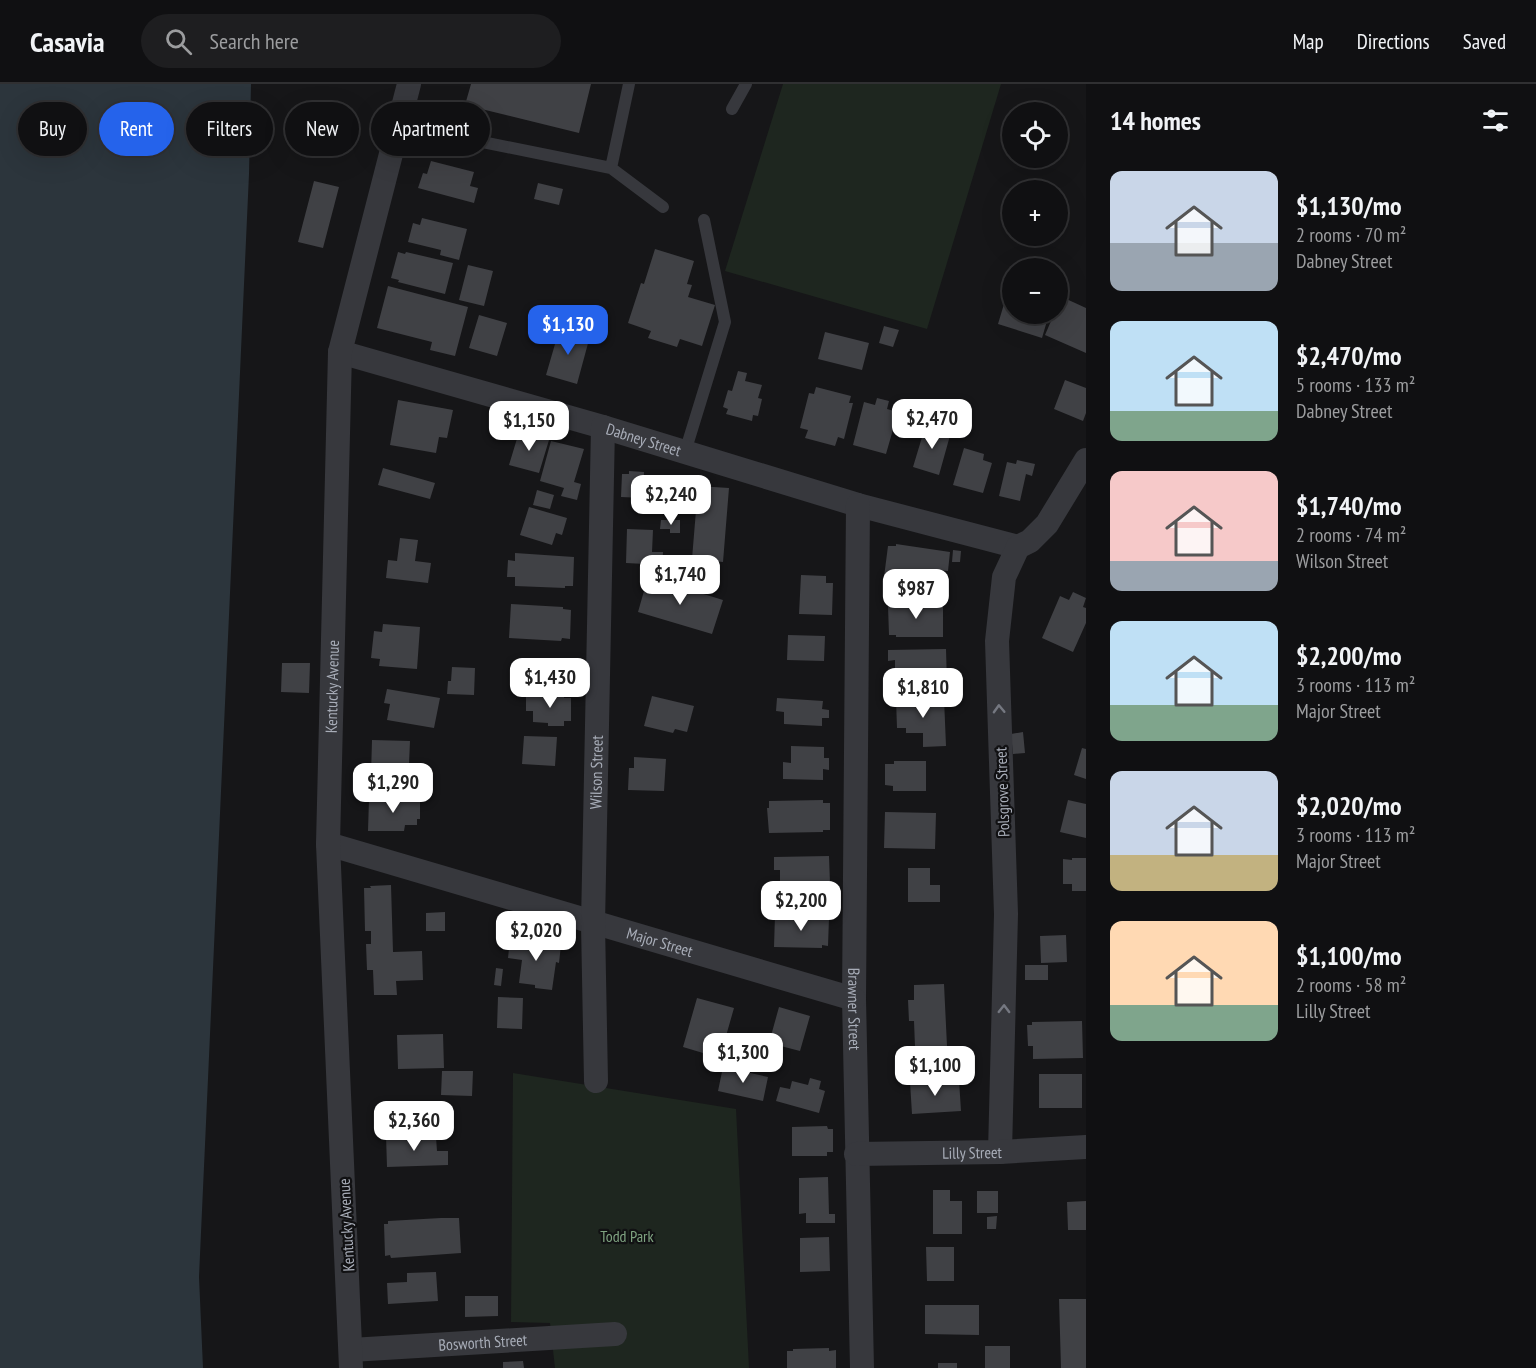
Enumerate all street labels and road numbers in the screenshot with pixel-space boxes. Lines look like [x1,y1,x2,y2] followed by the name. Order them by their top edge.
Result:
[604,419,684,460] street label: Dabney Street
[321,640,343,733] street label: Kentucky Avenue
[585,734,607,809] street label: Wilson Street
[990,746,1014,837] street label: Polsgrove Street
[624,923,696,961] street label: Major Street
[844,968,865,1051] street label: Brawner Street
[942,1142,1003,1163] street label: Lilly Street
[334,1178,358,1272] street label: Kentucky Avenue
[438,1329,528,1355] street label: Bosworth Street

